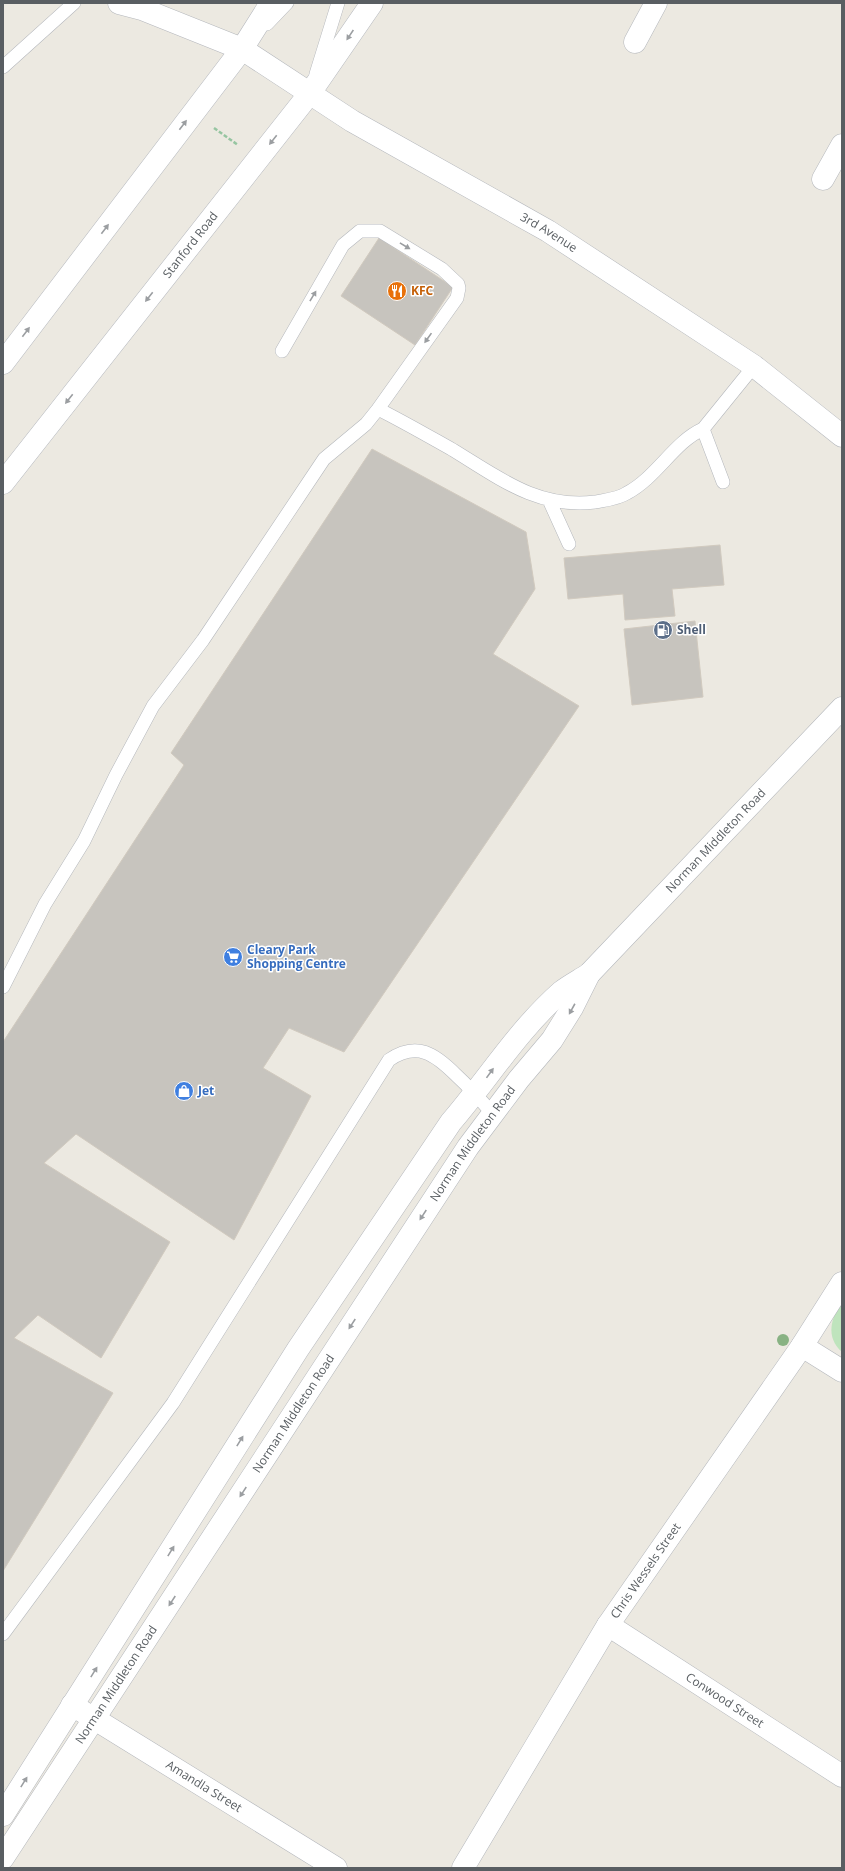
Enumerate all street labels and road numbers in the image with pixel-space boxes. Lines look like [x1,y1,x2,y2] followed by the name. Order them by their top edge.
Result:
[159,208,222,281] street label: Stanford Road
[517,208,581,256] street label: 3rd Avenue
[662,784,769,896] street label: Norman Middleton Road
[426,1082,519,1205] street label: Norman Middleton Road
[248,1351,338,1476] street label: Norman Middleton Road
[606,1519,685,1622] street label: Chris Wessels Street
[71,1622,161,1747] street label: Norman Middleton Road
[683,1668,767,1731] street label: Conwood Street
[163,1756,245,1816] street label: Amandla Street

